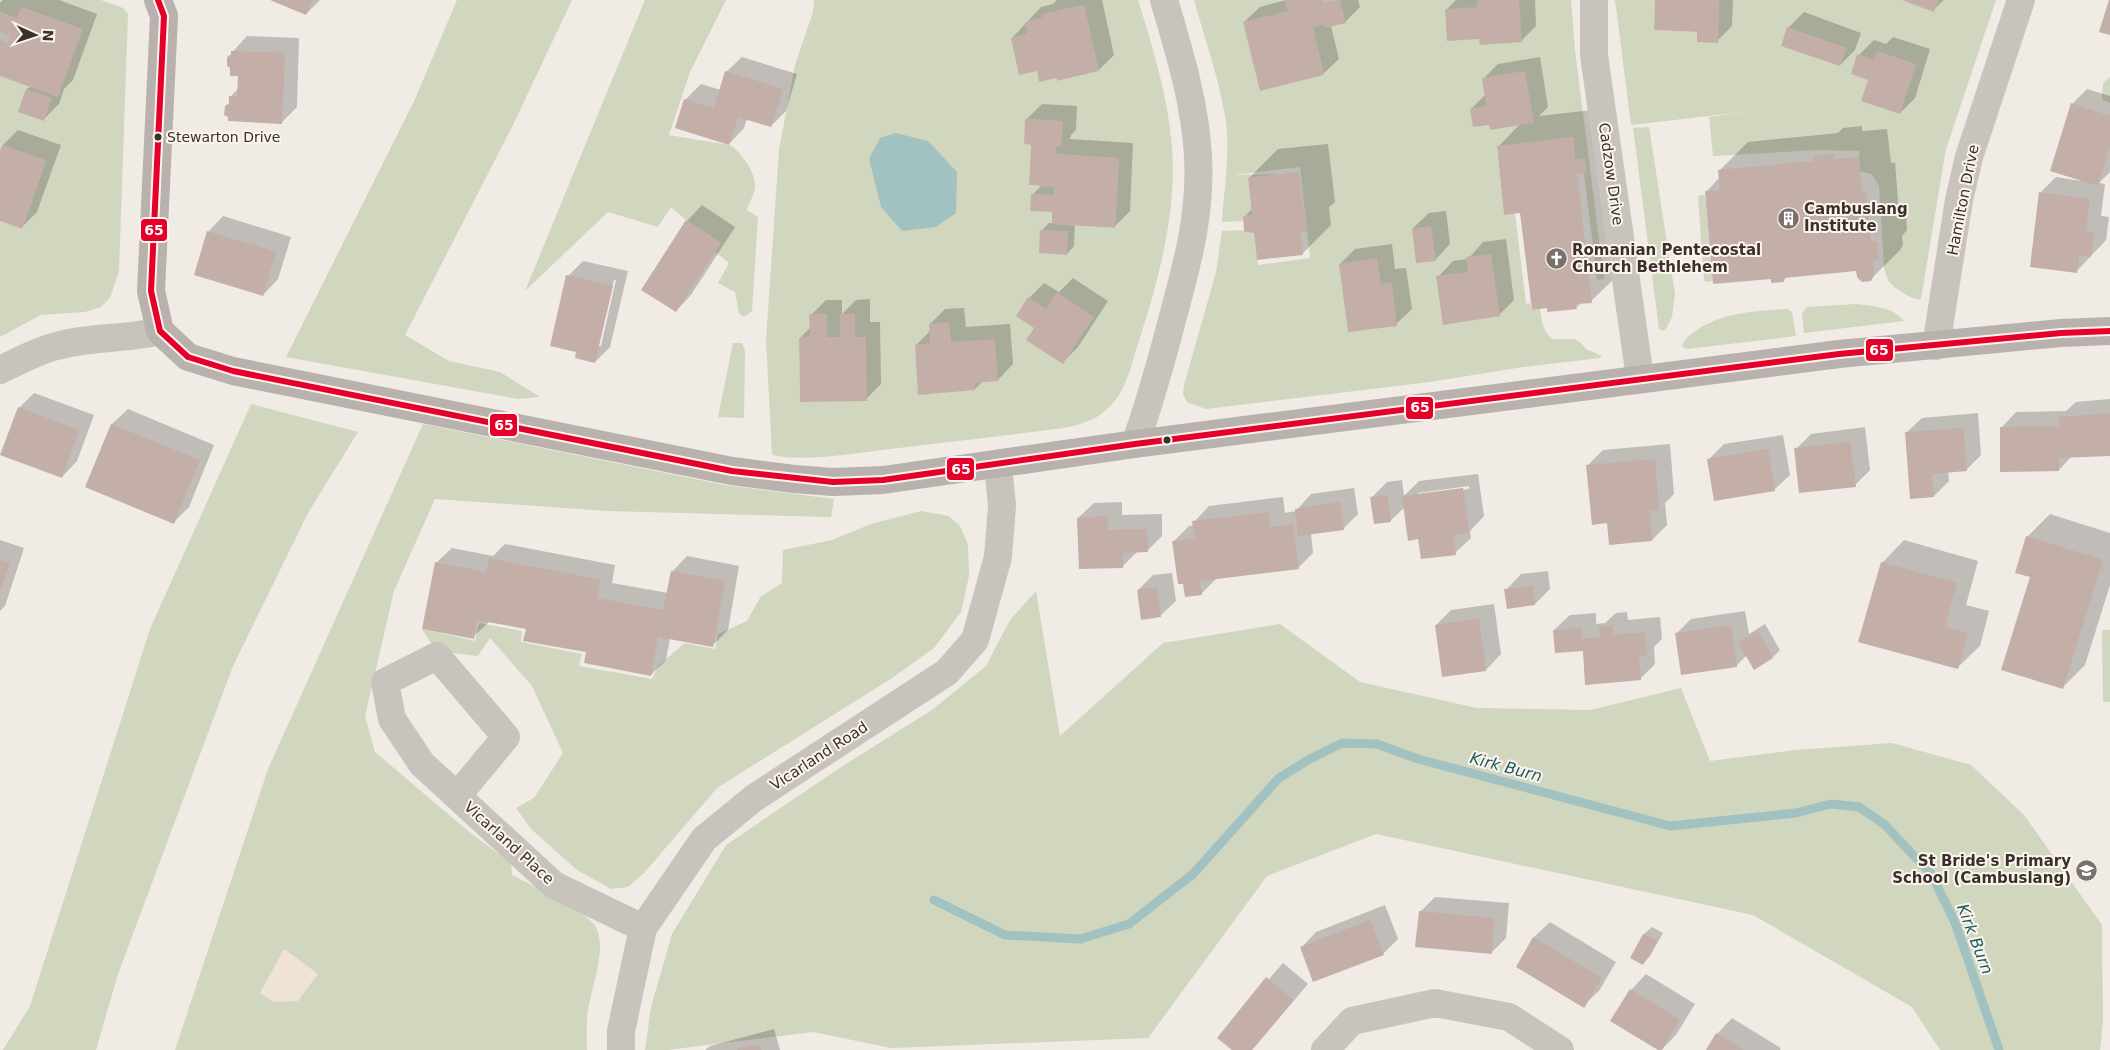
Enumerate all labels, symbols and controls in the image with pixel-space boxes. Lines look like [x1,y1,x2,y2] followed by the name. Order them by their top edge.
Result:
[10,10,60,60] north arrow
[40,29,56,42] text: N
[1595,122,1627,226] street label: Cadzow Drive
[167,129,280,145] place label: Stewarton Drive
[153,132,163,142] marker: Stewarton Drive
[1943,143,1983,257] street label: Hamilton Drive
[1804,200,1908,235] place label: Cambuslang Institute
[1776,206,1800,230] building icon: Cambuslang Institute
[140,218,168,242] line badge: 65
[144,222,164,238] text: 65
[1572,241,1761,276] place label: Romanian Pentecostal Church Bethlehem
[1544,247,1568,271] church icon: Romanian Pentecostal Church Bethlehem
[1865,338,1894,362] line badge: 65
[1869,342,1889,358] text: 65
[1405,396,1434,420] line badge: 65
[1410,399,1430,415] text: 65
[489,413,518,437] line badge: 65
[494,417,514,433] text: 65
[1162,435,1172,445] unlabelled marker
[946,457,975,481] line badge: 65
[951,461,971,477] text: 65
[767,718,871,794] street label: Vicarland Road
[1468,748,1544,786] water label: Kirk Burn
[460,798,558,888] street label: Vicarland Place
[1892,852,2071,887] place label: St Bride's Primary School (Cambuslang)
[2075,858,2099,882] school or university icon: St Bride's Primary School (Cambuslang)
[1953,901,1997,977] water label: Kirk Burn

